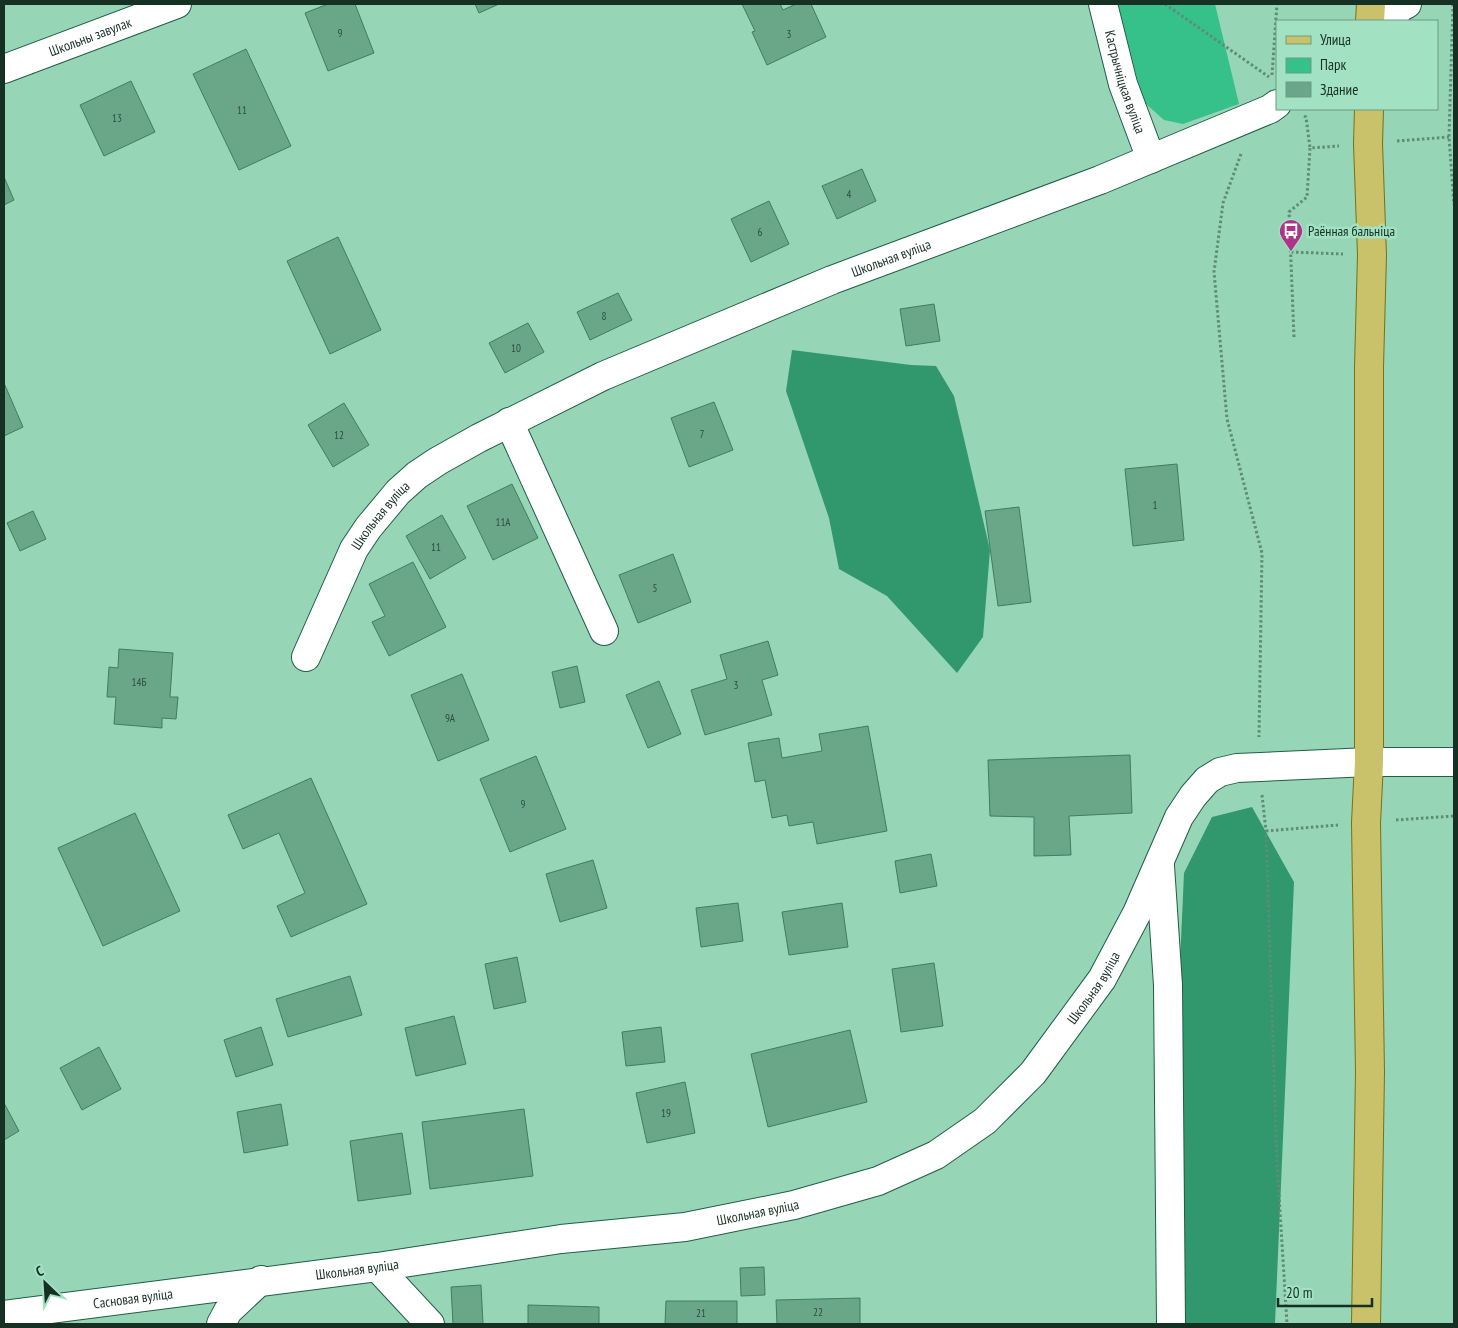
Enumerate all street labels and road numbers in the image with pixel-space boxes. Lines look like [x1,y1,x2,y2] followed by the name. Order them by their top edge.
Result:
[46,13,134,60] street label: Школьны завулак
[1101,28,1150,136] street label: Кастрычніцкая вуліца
[849,235,933,281] street label: Школьная вуліца
[347,477,413,553] street label: Школьная вуліца
[1063,948,1124,1028] street label: Школьная вуліца
[715,1195,801,1229] street label: Школьная вуліца
[315,1255,400,1284] street label: Школьная вуліца
[92,1284,174,1312] street label: Сасновая вуліца

